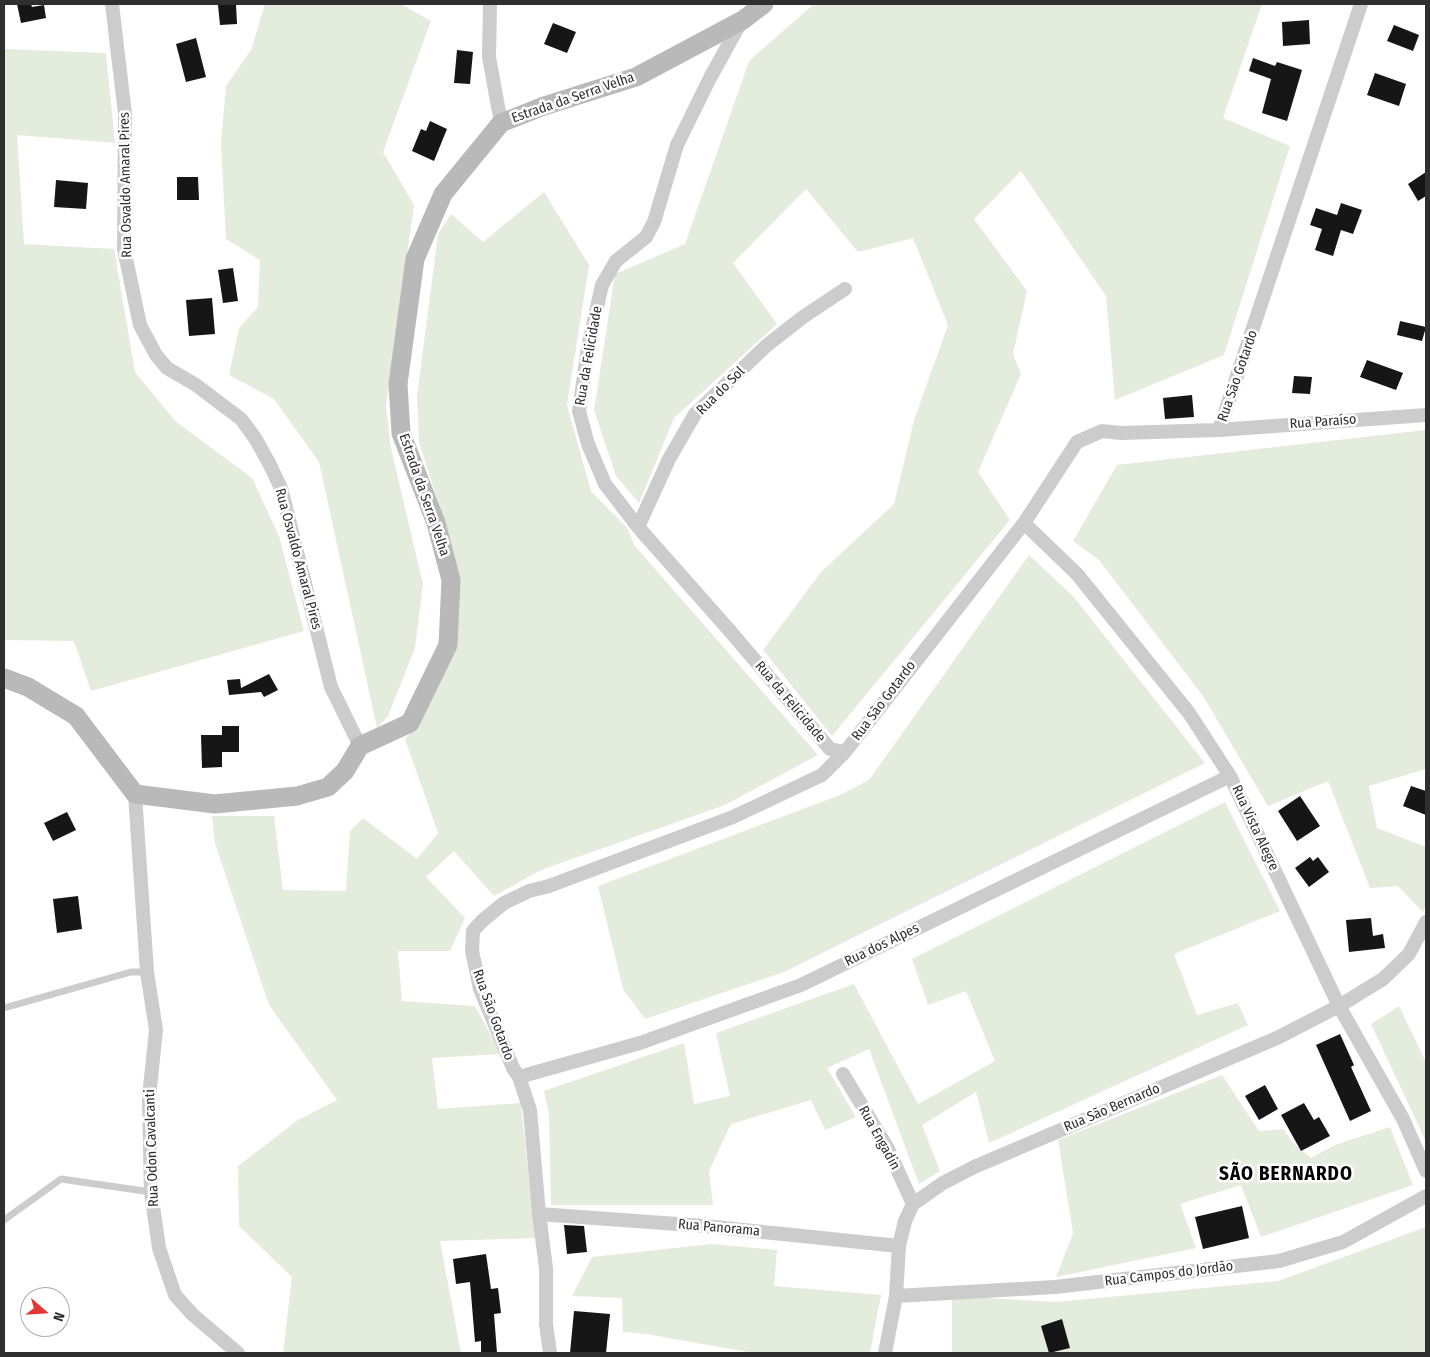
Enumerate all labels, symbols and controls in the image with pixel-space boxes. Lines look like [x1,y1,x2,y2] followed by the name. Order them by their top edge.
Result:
[509,69,637,127] street label: Estrada da Serra Velha
[116,112,136,258] street label: Rua Osvaldo Amaral Pires
[572,305,606,407] street label: Rua da Felicidade
[1214,328,1262,424] street label: Rua São Gotardo
[693,363,749,419] street label: Rua do Sol
[1289,411,1357,433] street label: Rua Paraíso
[395,431,453,559] street label: Estrada da Serra Velha
[271,487,325,631] street label: Rua Osvaldo Amaral Pires
[751,658,829,746] street label: Rua da Felicidade
[849,658,919,744] street label: Rua São Gotardo
[1228,783,1282,873] street label: Rua Vista Alegre
[842,920,922,970] street label: Rua dos Alpes
[469,967,517,1063] street label: Rua São Gotardo
[1061,1080,1163,1136] street label: Rua São Bernardo
[142,1089,162,1207] street label: Rua Odon Cavalcanti
[855,1103,903,1173] street label: Rua Engadin
[1218,1164,1354,1186] district label: SÃO BERNARDO
[677,1216,761,1240] street label: Rua Panorama
[1104,1258,1234,1290] street label: Rua Campos do Jordão
[20,1287,70,1337] north arrow
[49,1310,68,1323] text: N

